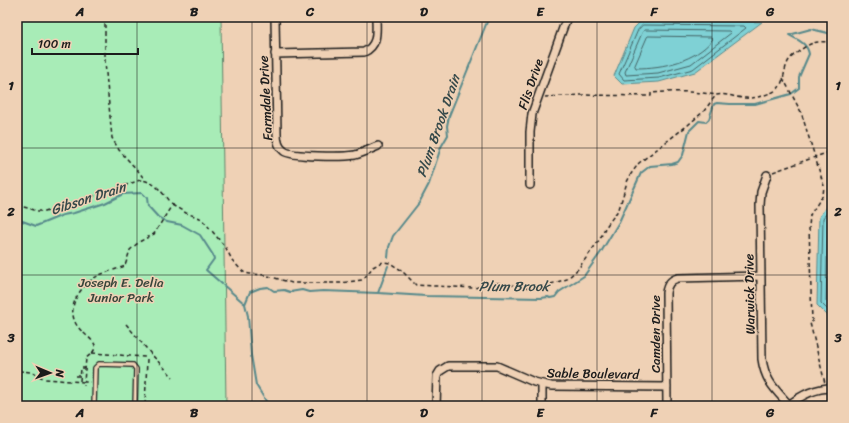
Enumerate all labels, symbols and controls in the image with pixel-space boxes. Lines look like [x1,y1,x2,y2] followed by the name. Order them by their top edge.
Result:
[75,0,84,23] text: A
[190,0,199,23] text: B
[305,0,315,23] text: C
[420,0,428,23] text: D
[536,0,545,23] text: E
[649,0,658,23] text: F
[765,0,775,23] text: G
[32,30,138,56] scale bar
[38,33,71,55] text: 100 m
[252,55,279,141] street label: Farmdale Drive
[511,55,550,113] street label: Flis Drive
[409,70,468,181] water label: Plum Brook Drain
[8,74,14,97] text: 1
[835,74,841,97] text: 1
[47,174,130,222] water label: Gibson Drain
[6,200,15,223] text: 2
[833,200,842,223] text: 2
[737,253,762,335] street label: Warwick Drive
[77,271,164,309] park label: Joseph E. Delia Junior Park
[479,274,551,299] water label: Plum Brook
[644,295,667,373] street label: Camden Drive
[6,326,15,349] text: 3
[833,326,842,349] text: 3
[30,353,70,393] north arrow
[547,361,641,386] street label: Sable Boulevard
[50,368,69,378] text: N
[75,401,84,423] text: A
[190,401,199,423] text: B
[305,401,315,423] text: C
[420,401,428,423] text: D
[536,401,545,423] text: E
[649,401,658,423] text: F
[765,401,775,423] text: G

